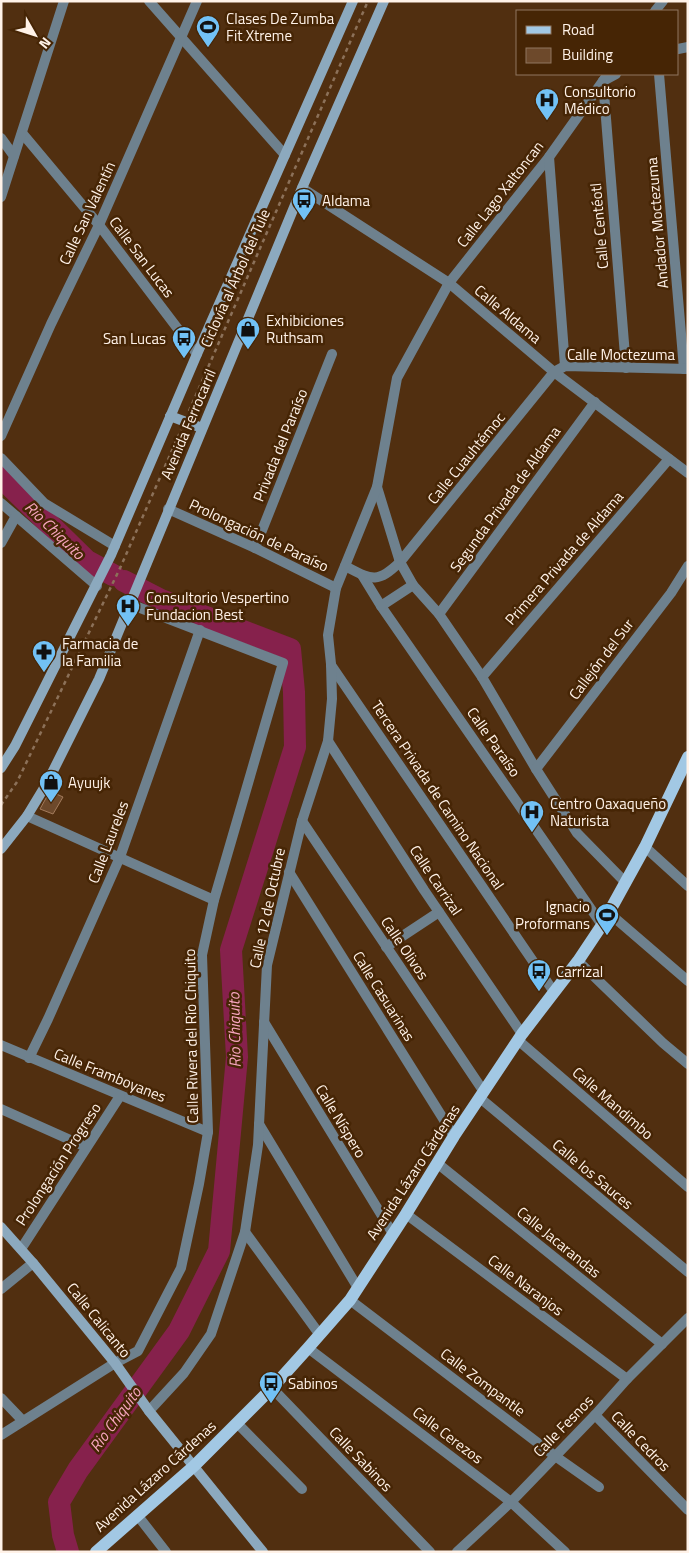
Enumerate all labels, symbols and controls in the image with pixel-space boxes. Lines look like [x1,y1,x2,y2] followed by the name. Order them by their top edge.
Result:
[226,7,335,47] place label: Clases De Zumba Fit Xtreme
[10,10,60,60] north arrow
[516,10,679,75] legend
[195,14,221,48] sports icon: Clases De Zumba Fit Xtreme
[562,18,594,41] text: Road
[34,33,57,54] text: N
[562,43,613,66] text: Building
[564,80,636,120] place label: Consultorio Médico
[534,87,560,121] hospital icon: Consultorio Médico
[451,136,549,252] street label: Calle Lago Xaltoncan
[640,156,674,289] street label: Andador Moctezuma
[53,157,121,269] street label: Calle San Valentín
[584,182,614,270] street label: Calle Centéotl
[291,187,317,221] bus stop icon: Aldama
[322,189,370,212] place label: Aldama
[194,205,276,351] street label: Ciclovía al Árbol del Tule
[104,212,180,303] street label: Calle San Lucas
[469,279,547,349] street label: Calle Aldama
[266,309,344,349] place label: Exhibiciones Ruthsam
[235,316,261,350] shop icon: Exhibiciones Ruthsam
[171,325,197,359] bus stop icon: San Lucas
[103,327,166,350] place label: San Lucas
[567,343,676,366] street label: Calle Moctezuma
[154,365,222,483] street label: Avenida Ferrocarril
[247,385,313,505] street label: Privada del Paraíso
[422,407,510,509] street label: Calle Cuauhtémoc
[444,421,566,577] street label: Segunda Privada de Aldama
[499,486,629,630] street label: Primera Privada de Aldama
[185,493,333,578] street label: Prolongación de Paraíso
[20,495,91,566] water label: Rio Chiquito
[146,586,289,626] place label: Consultorio Vespertino Fundacion Best
[115,593,141,627] hospital icon: Consultorio Vespertino Fundacion Best
[563,614,639,704] street label: Callejón del Sur
[62,632,138,672] place label: Farmacia de la Familia
[31,639,57,673] pharmacy icon: Farmacia de la Familia
[366,696,510,894] street label: Tercera Privada de Camino Nacional
[461,702,527,782] street label: Calle Paraíso
[38,769,64,803] shop icon: Ayuujk
[68,771,110,794] place label: Ayuujk
[550,792,666,832] place label: Centro Oaxaqueño Naturista
[82,797,134,887] street label: Calle Laureles
[519,799,545,833] hospital icon: Centro Oaxaqueño Naturista
[404,840,468,920] street label: Calle Carrizal
[243,846,291,970] street label: Calle 12 de Octubre
[515,895,590,935] place label: Ignacio Proformans
[594,902,620,936] sports icon: Ignacio Proformans
[375,912,435,984] street label: Calle Olivos
[347,946,421,1046] street label: Calle Casuarinas
[178,948,204,1123] street label: Calle Rivera del Río Chiquito
[526,958,552,992] bus stop icon: Carrizal
[556,960,603,983] place label: Carrizal
[221,991,247,1068] water label: Rio Chiquito
[50,1042,170,1108] street label: Calle Framboyanes
[567,1061,659,1145] street label: Calle Mandimbo
[310,1080,372,1162] street label: Calle Níspero
[9,1098,107,1230] street label: Prolongación Progreso
[360,1100,466,1244] street label: Avenida Lázaro Cárdenas
[547,1133,639,1215] street label: Calle los Sauces
[512,1201,606,1283] street label: Calle Jacarandas
[483,1249,569,1321] street label: Calle Naranjos
[61,1277,137,1363] street label: Calle Calicanto
[436,1342,530,1422] street label: Calle Zompantle
[258,1370,284,1404] bus stop icon: Sabinos
[288,1372,338,1395] place label: Sabinos
[83,1381,147,1457] water label: Rio Chiquito
[527,1390,599,1462] street label: Calle Fesnos
[408,1401,488,1469] street label: Calle Cerezos
[606,1405,676,1477] street label: Calle Cedros
[89,1415,221,1537] street label: Avenida Lázaro Cárdenas
[324,1421,398,1497] street label: Calle Sabinos

